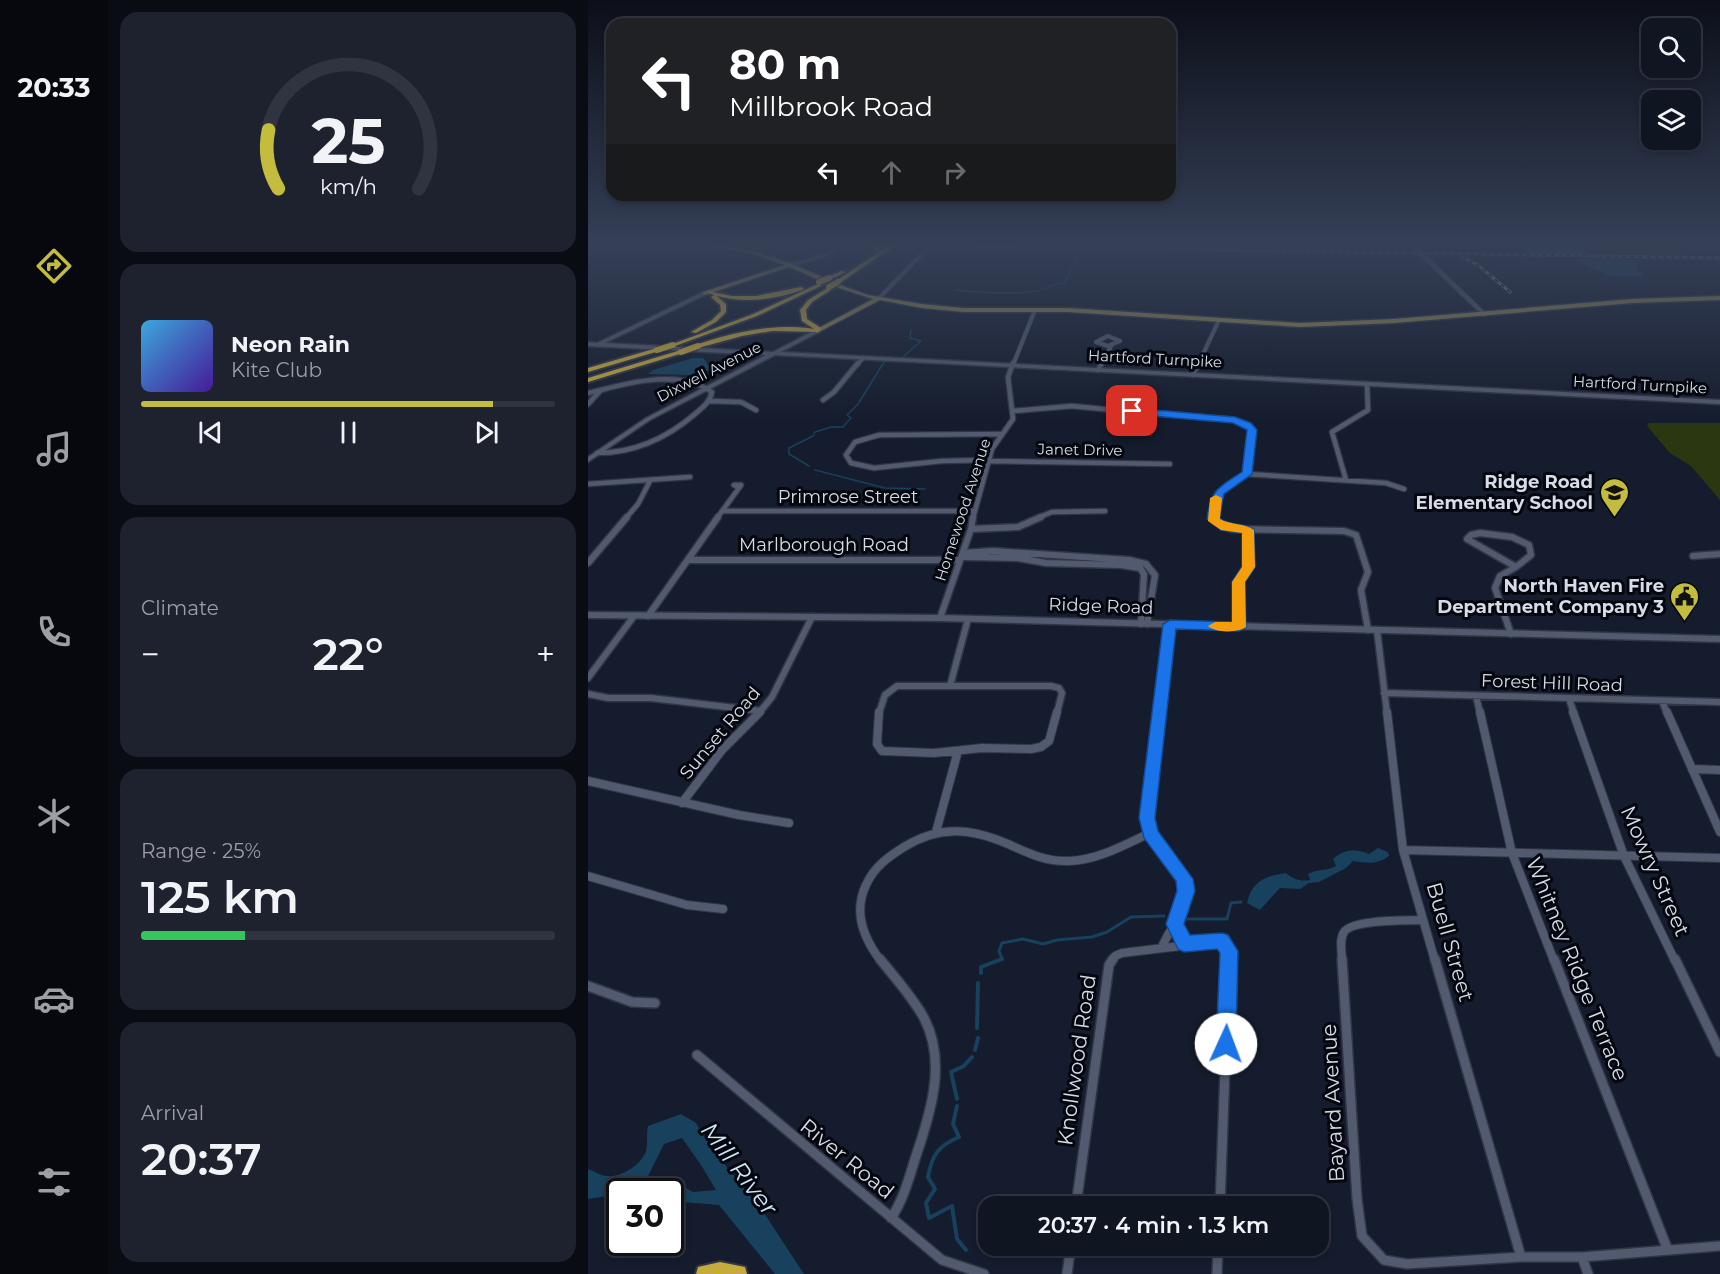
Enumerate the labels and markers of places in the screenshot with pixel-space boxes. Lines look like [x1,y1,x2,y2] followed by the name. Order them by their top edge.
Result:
[1106,385,1157,436] pin
[1416,471,1593,514] place label: Ridge Road Elementary School
[1598,476,1630,518] school or university icon: Ridge Road Elementary School
[1437,575,1664,618] place label: North Haven Fire Department Company 3
[1669,580,1701,622] public building icon: North Haven Fire Department Company 3

